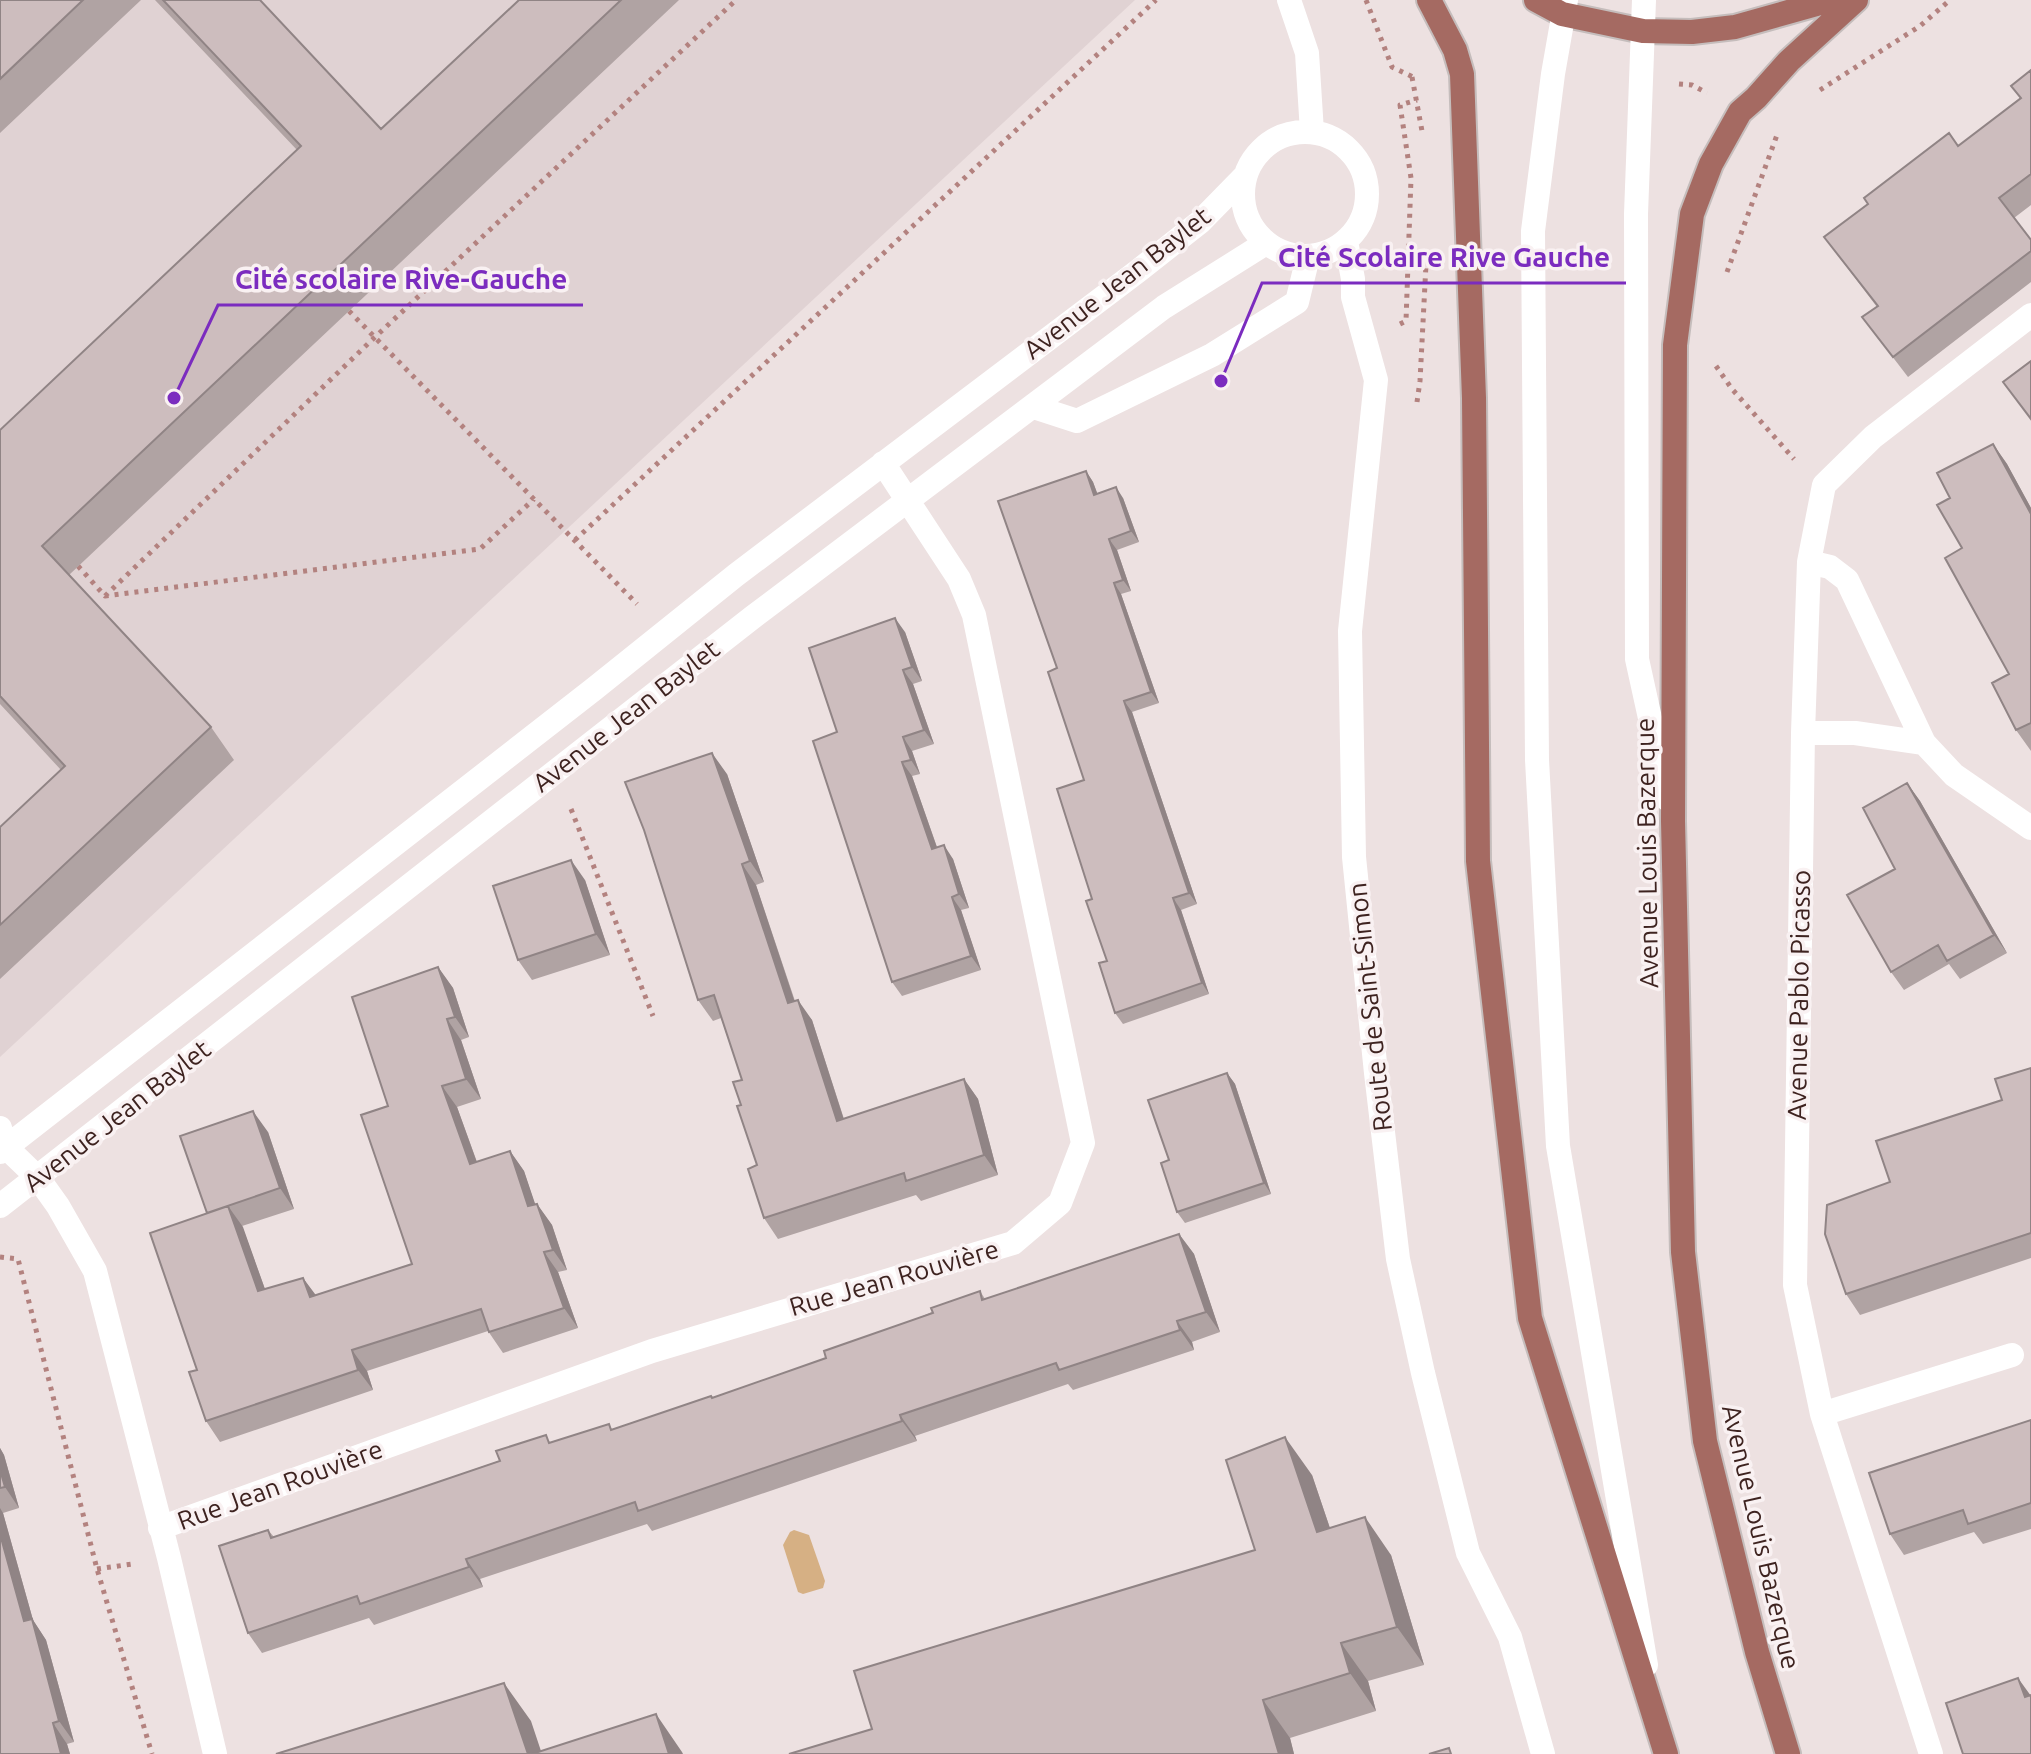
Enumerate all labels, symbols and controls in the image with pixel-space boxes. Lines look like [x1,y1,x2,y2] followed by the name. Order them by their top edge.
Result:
[1018,201,1216,364] street label: Avenue Jean Baylet
[1262,231,1626,283] callout: Cité Scolaire Rive Gauche
[1278,241,1610,272] text: Cité Scolaire Rive Gauche
[218,253,583,305] callout: Cité scolaire Rive-Gauche
[235,263,567,294] text: Cité scolaire Rive-Gauche
[527,634,725,797] street label: Avenue Jean Baylet
[1630,717,1663,989] street label: Avenue Louis Bazerque
[1782,870,1815,1120] street label: Avenue Pablo Picasso
[1342,881,1397,1133] street label: Route de Saint-Simon
[18,1034,216,1197] street label: Avenue Jean Baylet
[786,1234,1002,1321] street label: Rue Jean Rouvière
[1717,1402,1806,1672] street label: Avenue Louis Bazerque
[173,1434,386,1535] street label: Rue Jean Rouvière

